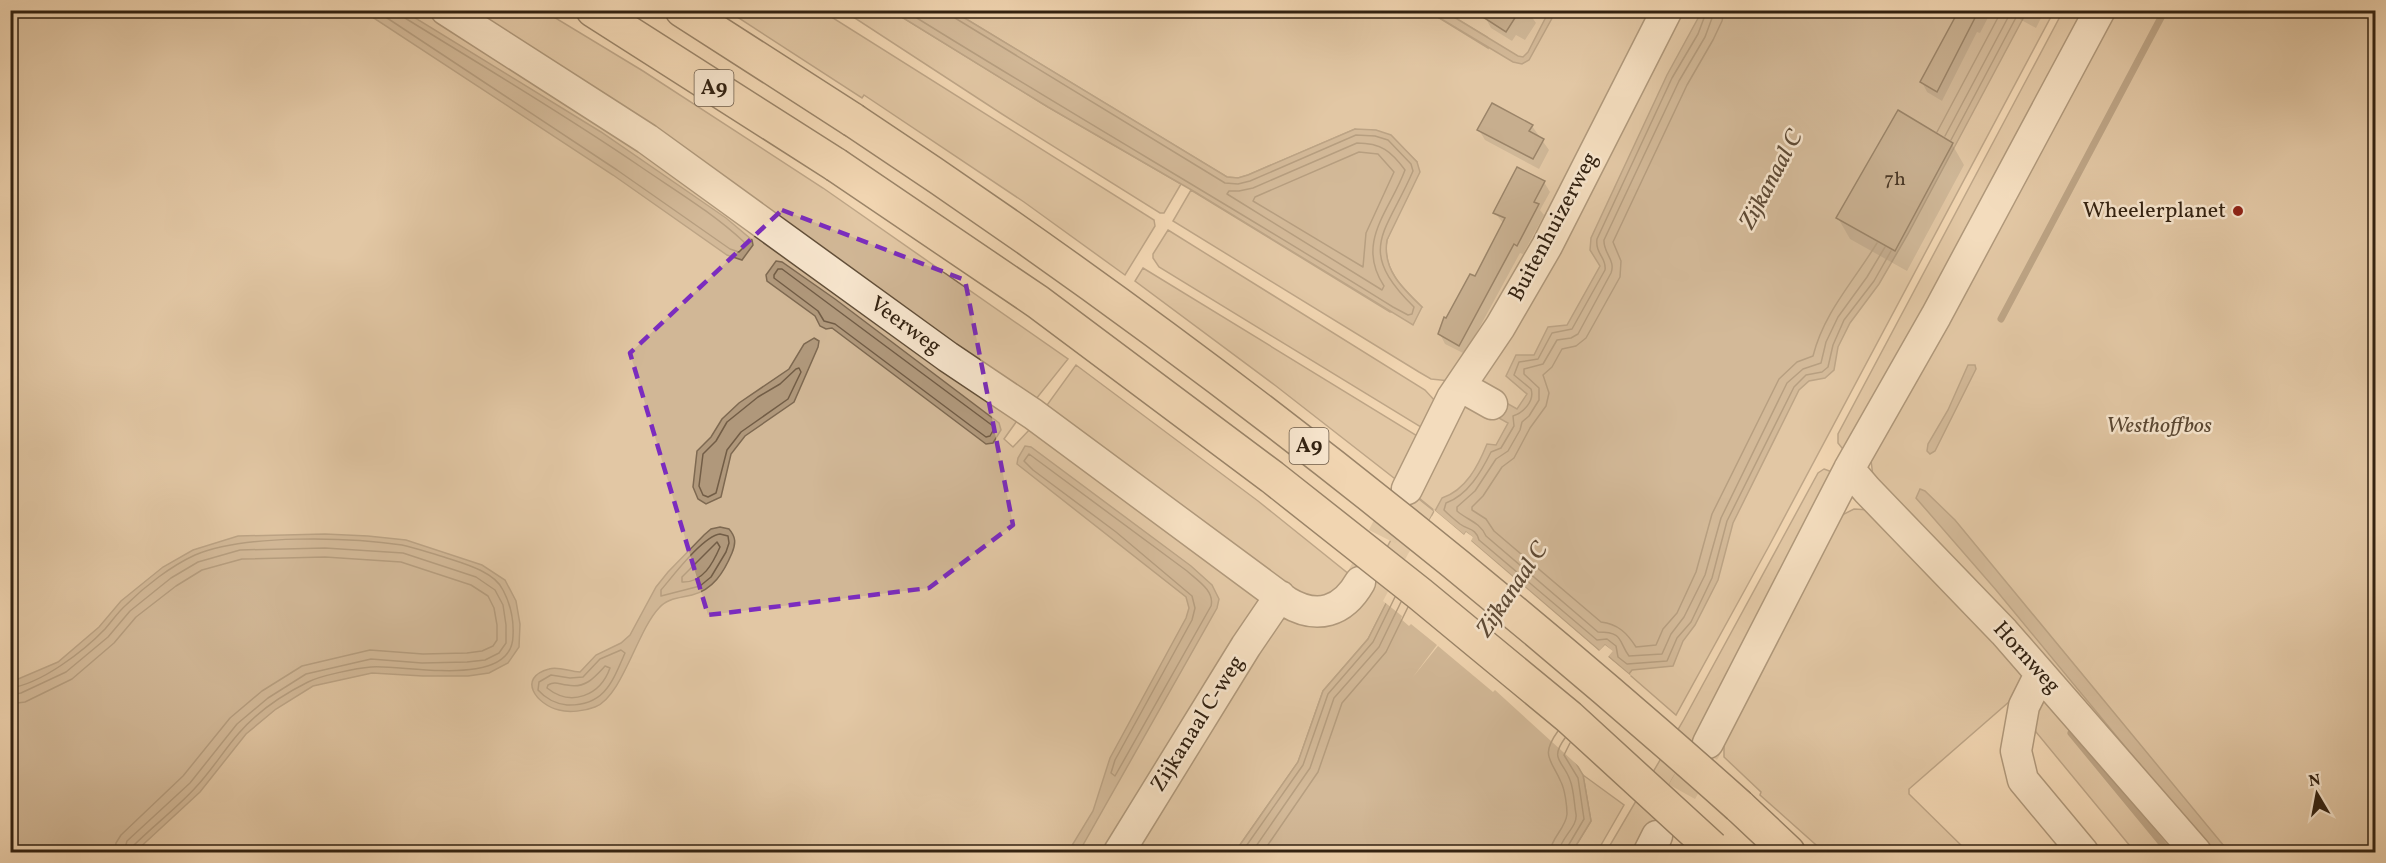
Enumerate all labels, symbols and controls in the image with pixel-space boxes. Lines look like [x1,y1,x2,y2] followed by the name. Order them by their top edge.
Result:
[694,70,734,106] road number: A9
[1731,124,1813,236] water label: Zijkanaal C
[1502,147,1606,307] street label: Buitenhuizerweg
[1884,166,1906,194] house number: 7h
[2083,196,2226,227] place label: Wheelerplanet
[2231,204,2245,218] marker: Wheelerplanet
[863,289,947,363] street label: Veerweg
[2106,411,2212,442] park label: Westhoffbos
[1290,428,1328,464] road number: A9
[1468,535,1558,645] water label: Zijkanaal C
[1985,615,2067,701] street label: Hornweg
[1144,650,1252,798] street label: Zijkanaal C-weg
[2287,764,2347,824] north arrow
[2307,769,2323,793] text: N

